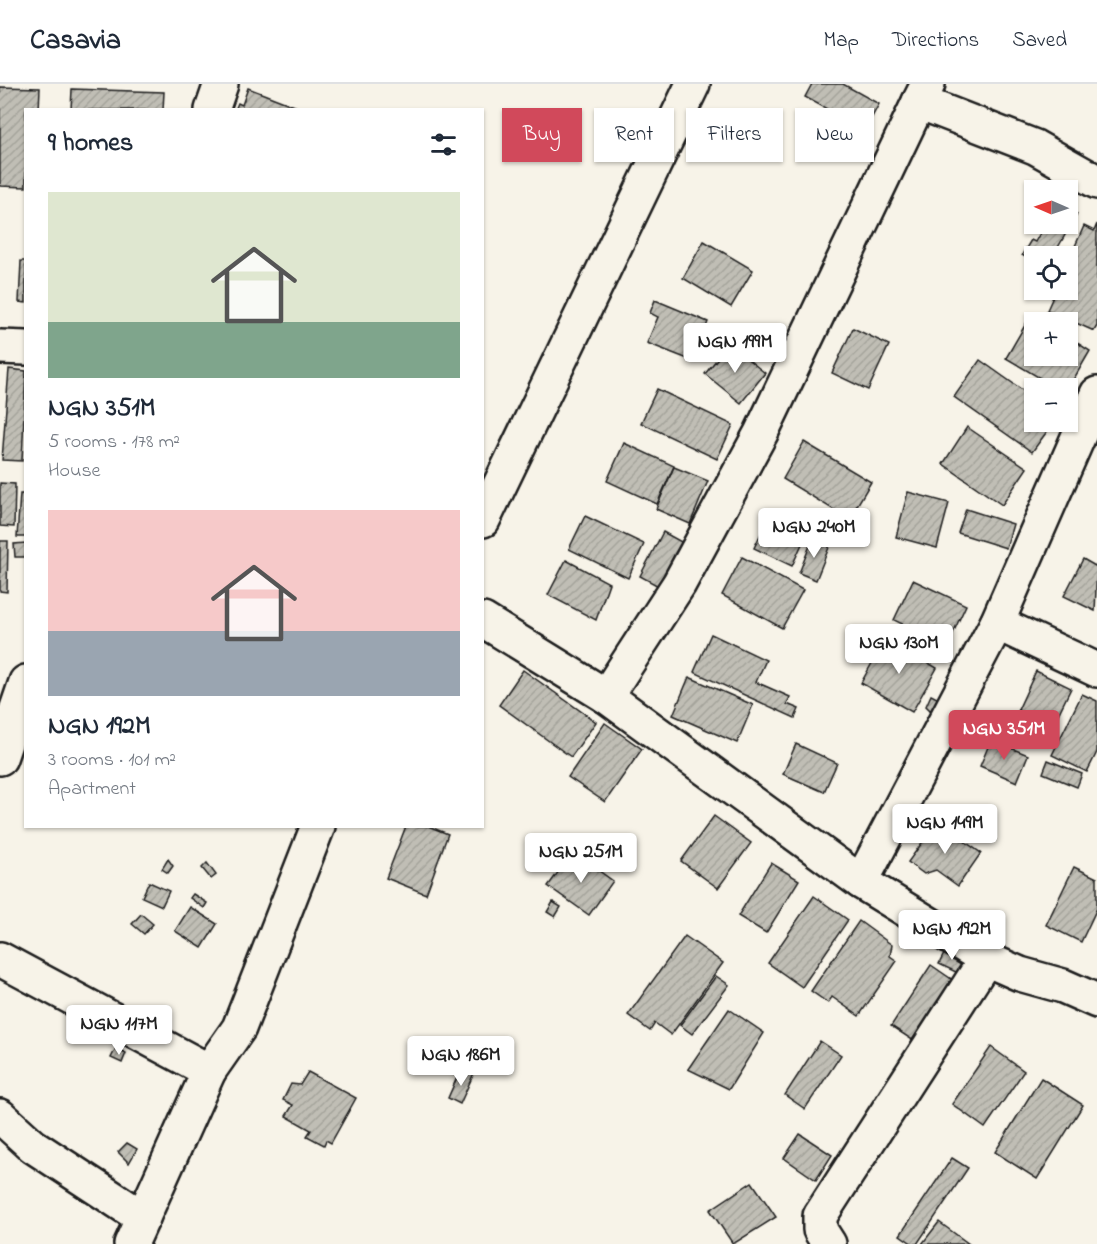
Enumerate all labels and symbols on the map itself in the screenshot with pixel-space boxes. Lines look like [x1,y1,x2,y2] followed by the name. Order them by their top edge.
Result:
[1024,180,1078,234] north arrow
[673,323,797,374] pin: NGN 199M
[752,508,876,559] pin: NGN 240M
[837,624,961,675] pin: NGN 130M
[942,710,1066,761] pin: NGN 351M
[883,804,1007,855] pin: NGN 149M
[519,833,643,884] pin: NGN 251M
[890,910,1014,961] pin: NGN 192M
[57,1005,181,1056] pin: NGN 117M
[399,1036,523,1087] pin: NGN 186M

